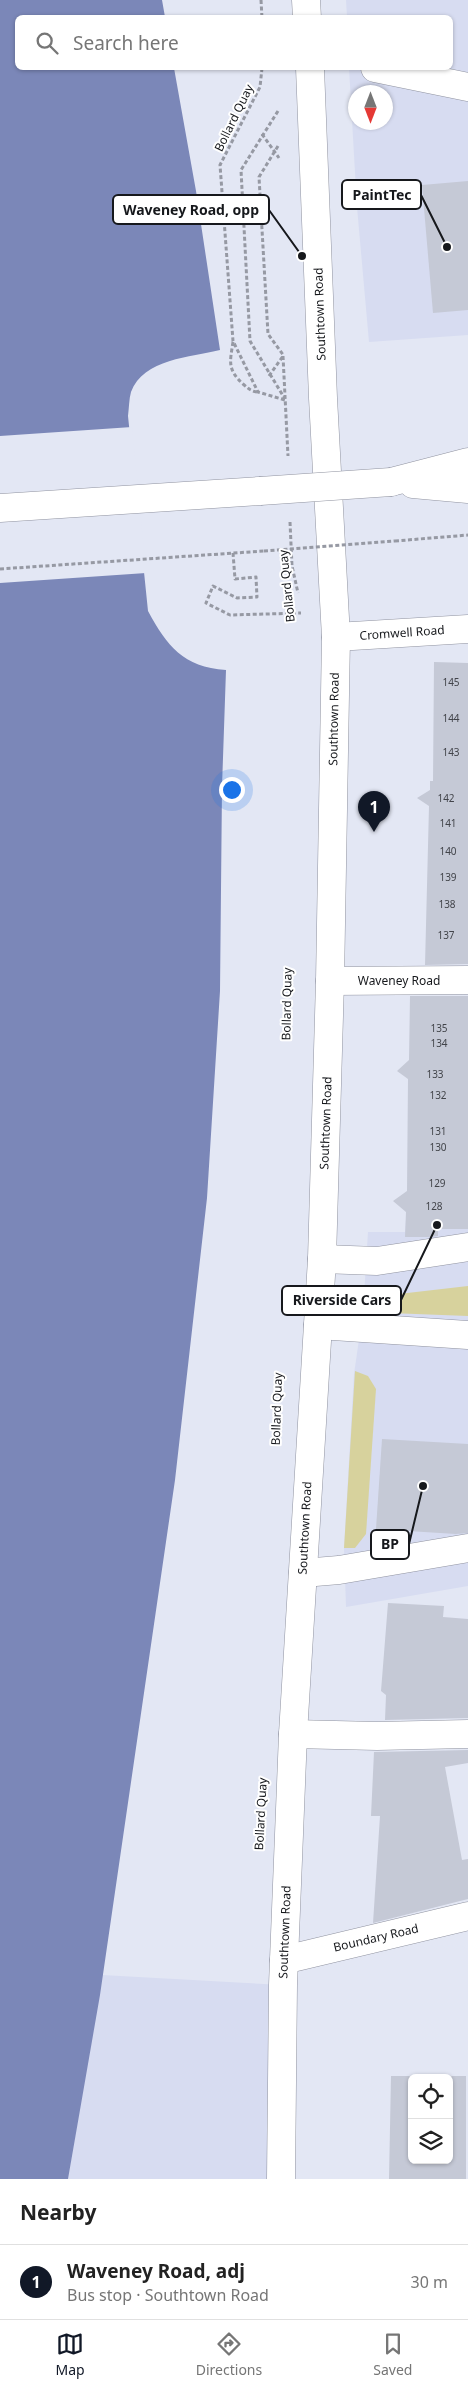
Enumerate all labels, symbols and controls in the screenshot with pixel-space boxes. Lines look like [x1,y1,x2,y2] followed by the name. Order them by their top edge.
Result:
[15,15,453,70] search box
[33,29,61,57] icon: search
[73,30,179,56] text: Search here
[210,81,258,154] street label: Bollard Quay
[348,85,393,130] north arrow
[342,180,421,209] callout: PaintTec
[352,185,412,204] text: PaintTec
[113,195,269,224] callout: Waveney Road, opp
[123,200,259,219] text: Waveney Road, opp
[309,267,330,361] street label: Southtown Road
[274,548,299,623] street label: Bollard Quay
[359,621,445,644] street label: Cromwell Road
[324,672,343,766] street label: Southtown Road
[442,675,460,689] house number: 145
[442,711,460,725] house number: 144
[442,745,460,759] house number: 143
[219,777,245,803] your location
[358,791,390,832] pin: 1
[437,791,455,805] house number: 142
[439,816,457,830] house number: 141
[439,844,457,858] house number: 140
[439,870,457,884] house number: 139
[438,897,456,911] house number: 138
[437,928,455,942] house number: 137
[277,967,296,1041] street label: Bollard Quay
[358,972,440,989] street label: Waveney Road
[430,1021,448,1035] house number: 135
[430,1036,448,1050] house number: 134
[426,1067,444,1081] house number: 133
[315,1076,336,1170] street label: Southtown Road
[429,1088,447,1102] house number: 132
[429,1124,447,1138] house number: 131
[429,1140,447,1154] house number: 130
[428,1176,446,1190] house number: 129
[425,1199,443,1213] house number: 128
[282,1286,401,1315] callout: Riverside Cars
[293,1290,391,1309] text: Riverside Cars
[267,1371,286,1446] street label: Bollard Quay
[294,1481,315,1575] street label: Southtown Road
[371,1530,409,1559] callout: BP
[381,1534,399,1553] text: BP
[250,1776,271,1851] street label: Bollard Quay
[274,1885,295,1979] street label: Southtown Road
[332,1919,420,1956] street label: Boundary Road
[408,2074,453,2164] map controls
[408,2074,453,2119] button: locate
[408,2119,453,2164] button: layers
[20,2198,96,2226] text: Nearby
[67,2258,245,2284] text: Waveney Road, adj
[31,2271,41,2293] text: 1
[411,2271,448,2293] text: 30 m
[67,2284,269,2306] text: Bus stop · Southtown Road
[56,2330,85,2379] tab: Map
[196,2330,262,2379] tab: Directions
[373,2330,412,2379] tab: Saved

